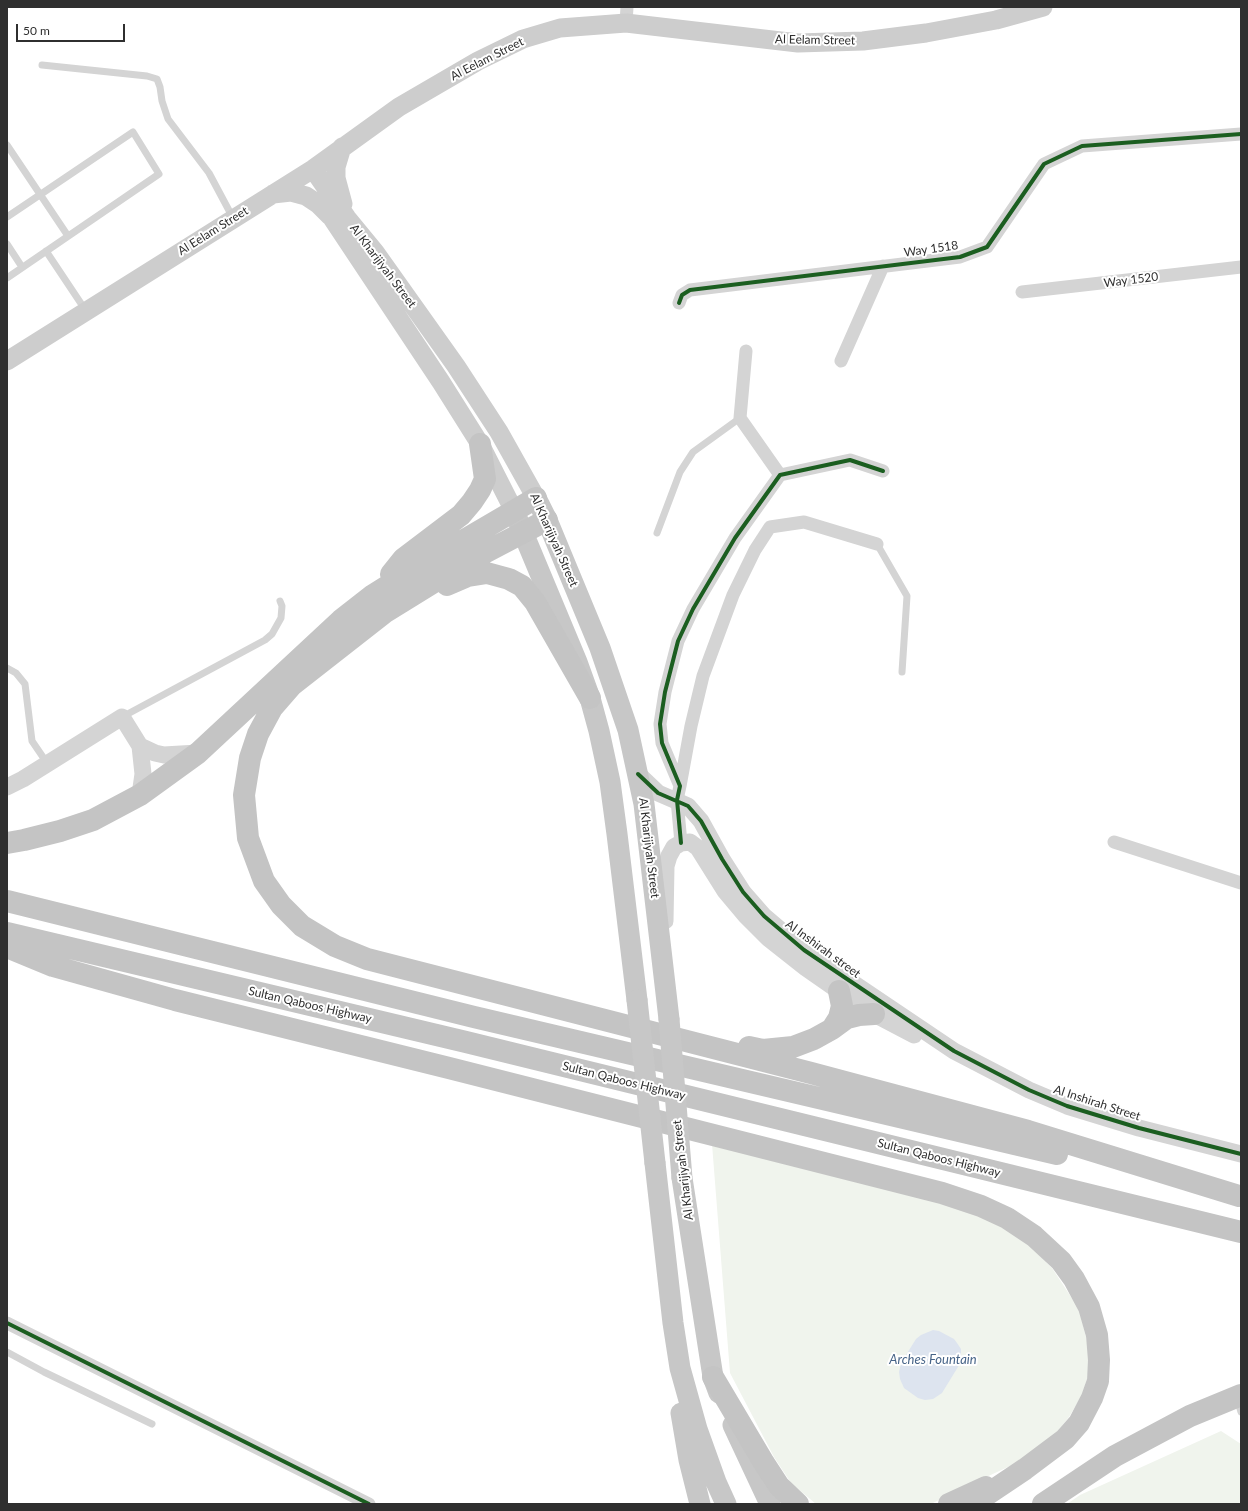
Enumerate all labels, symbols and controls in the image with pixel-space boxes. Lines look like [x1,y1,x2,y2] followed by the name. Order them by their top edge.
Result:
[18,16,127,42] scale bar
[23,23,50,38] text: 50 m
[775,32,855,48] street label: Al Eelam Street
[448,34,526,84] street label: Al Eelam Street
[175,204,251,258] street label: Al Eelam Street
[347,221,419,311] street label: Al Kharijiyah Street
[903,238,959,260] street label: Way 1518
[1103,270,1159,290] street label: Way 1520
[527,491,581,589] street label: Al Kharijiyah Street
[636,797,662,899] street label: Al Kharijiyah Street
[783,917,863,981] street label: Al Inshirah street
[247,984,373,1026] street label: Sultan Qaboos Highway
[561,1059,687,1103] street label: Sultan Qaboos Highway
[1052,1082,1142,1124] street label: Al Inshirah Street
[670,1119,696,1221] street label: Al Kharijiyah Street
[876,1136,1002,1180] street label: Sultan Qaboos Highway
[889,1352,977,1368] water label: Arches Fountain

